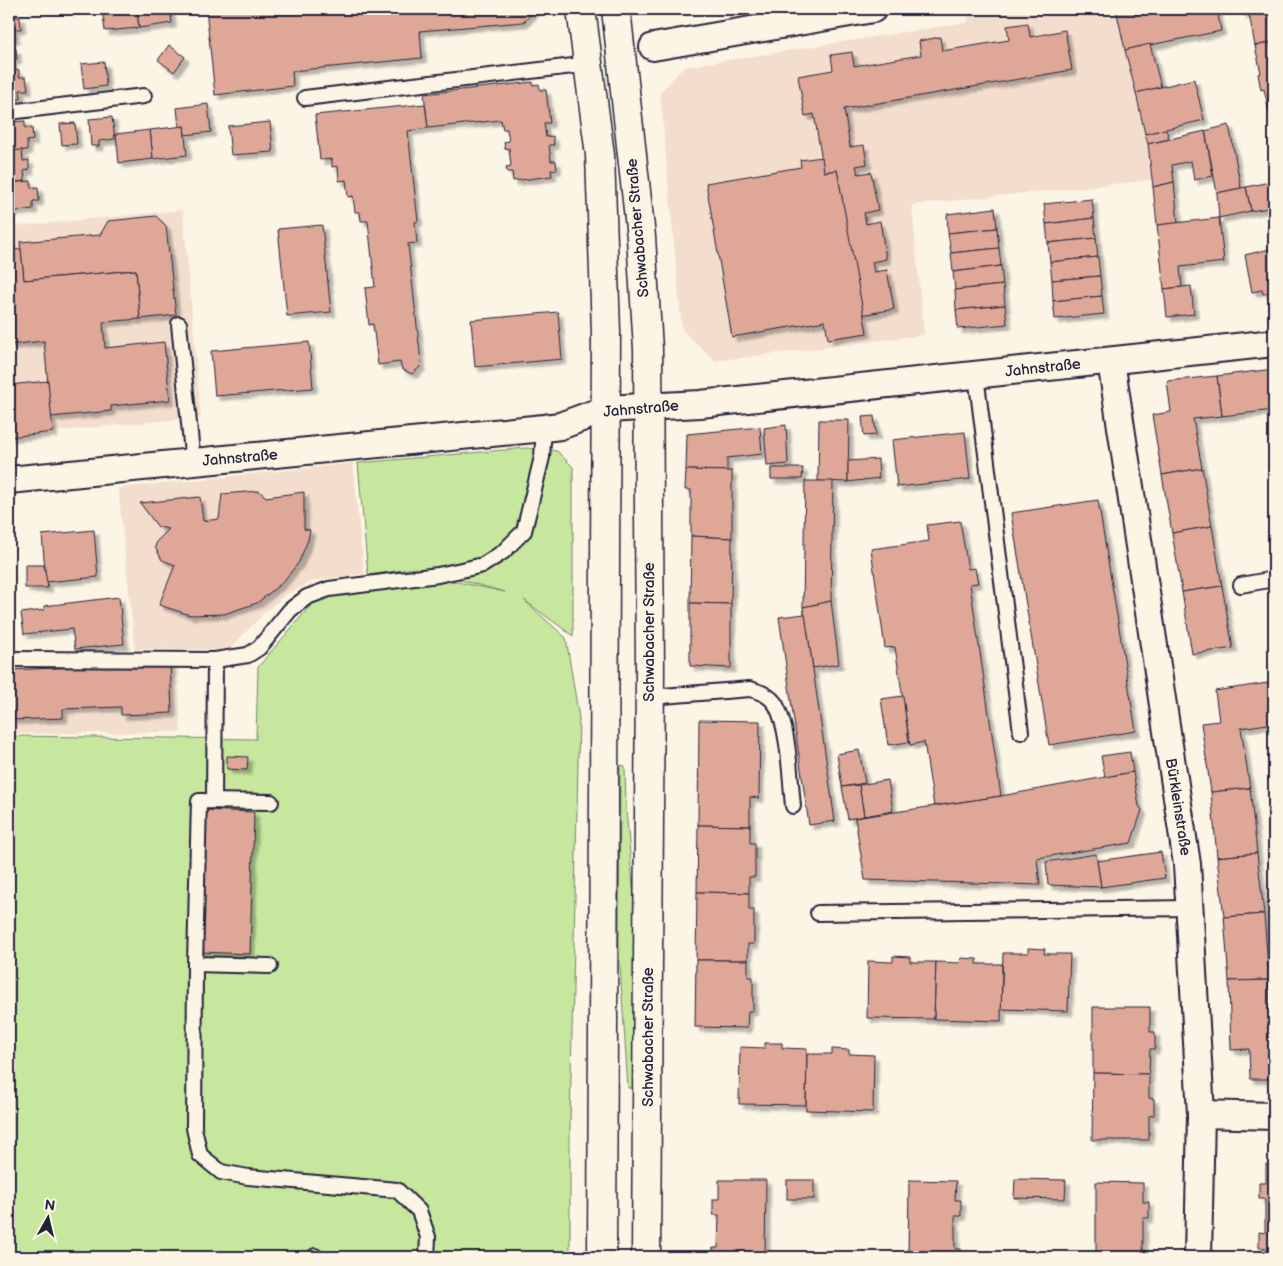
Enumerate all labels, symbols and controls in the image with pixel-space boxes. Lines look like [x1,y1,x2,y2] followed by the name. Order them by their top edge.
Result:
[622,158,654,298] street label: Schwabacher Straße
[1004,355,1082,381] street label: Jahnstraße
[602,396,680,422] street label: Jahnstraße
[201,445,279,471] street label: Jahnstraße
[640,562,659,702] street label: Schwabacher Straße
[1161,757,1195,857] street label: Bürkleinstraße
[639,967,658,1107] street label: Schwabacher Straße
[22,1194,72,1244] north arrow
[43,1196,56,1215] text: N

